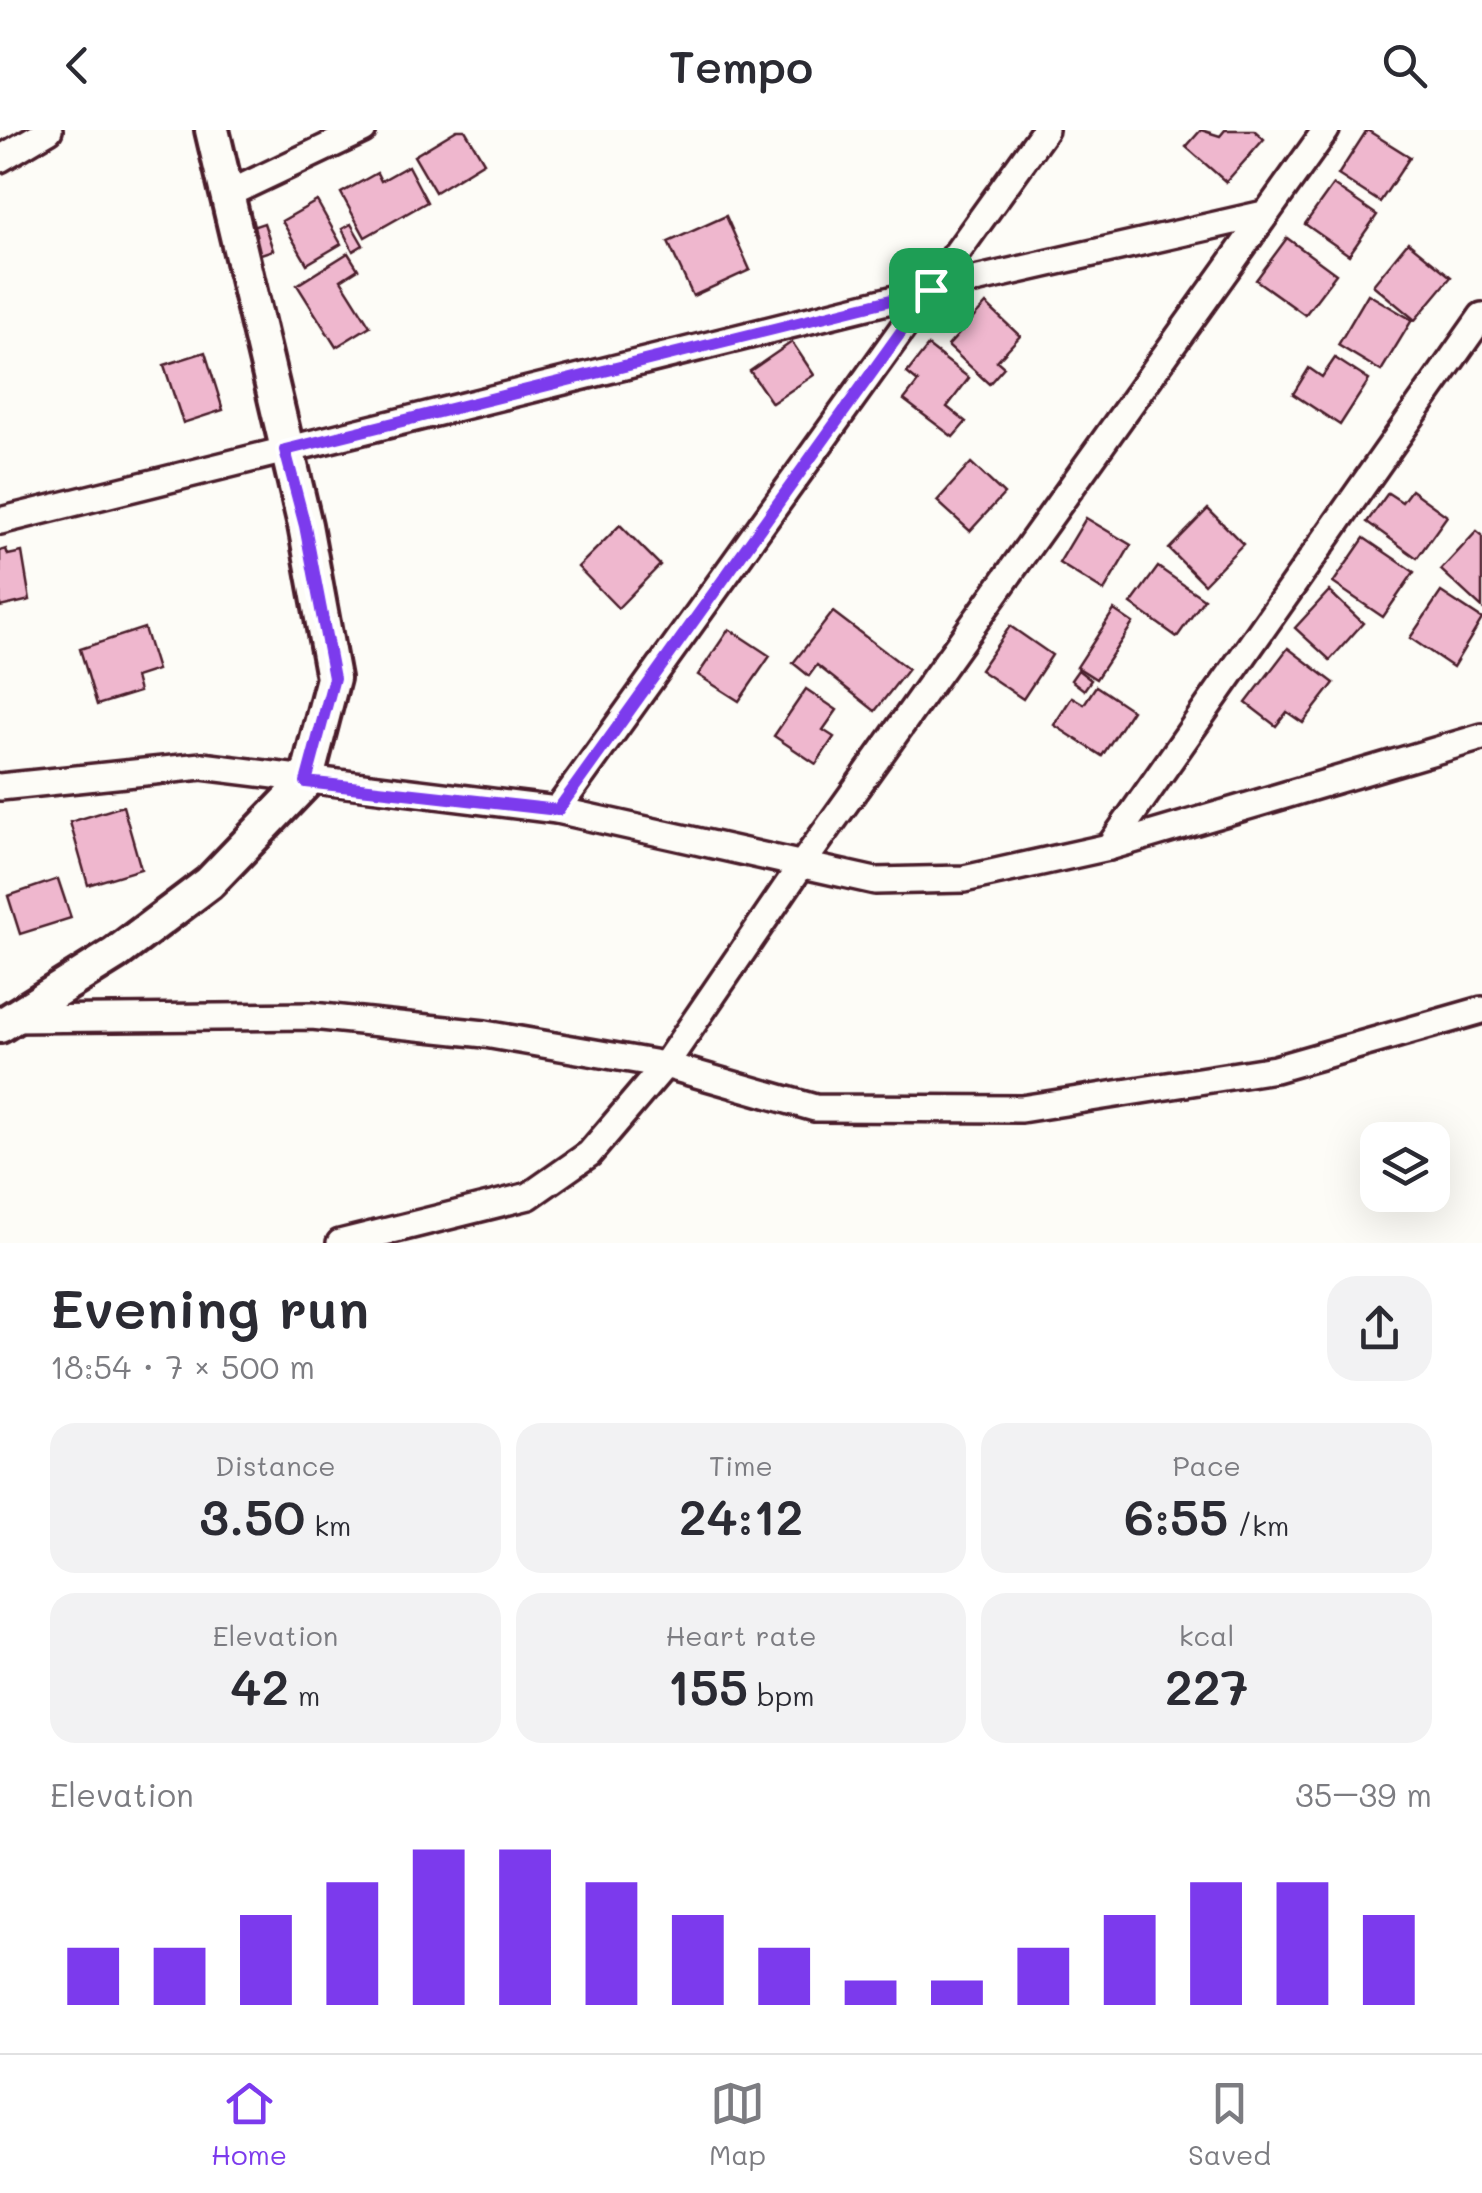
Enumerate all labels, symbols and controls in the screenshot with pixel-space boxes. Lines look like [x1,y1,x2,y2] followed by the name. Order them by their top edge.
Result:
[669,36,813,94] text: Tempo
[50,38,105,93] icon: back
[1377,38,1432,93] icon: search
[889,248,974,333] pin
[904,263,959,318] icon: arrive
[1360,1122,1450,1212] map controls
[1360,1122,1450,1212] button: layers
[50,1271,369,1343] text: Evening run
[1327,1276,1432,1381] button: share
[50,1345,315,1387] text: 18:54 · 7 × 500 m
[215,1447,336,1483] text: Distance
[709,1447,773,1483] text: Time
[1172,1447,1241,1483] text: Pace
[199,1483,305,1549] text: 3.50
[679,1483,803,1549] text: 24:12
[1124,1483,1228,1549] text: 6:55
[305,1507,351,1543] text: km
[1228,1507,1289,1543] text: /km
[212,1617,338,1653] text: Elevation
[665,1617,817,1653] text: Heart rate
[1179,1617,1235,1653] text: kcal
[230,1653,289,1719] text: 42
[667,1653,748,1719] text: 155
[1165,1653,1248,1719] text: 227
[289,1677,320,1713] text: m
[748,1677,814,1713] text: bpm
[50,1773,194,1815] text: Elevation
[1295,1773,1432,1815] text: 35–39 m
[211,2076,287,2172] tab: Home
[709,2076,766,2172] tab: Map
[1188,2076,1271,2172] tab: Saved

